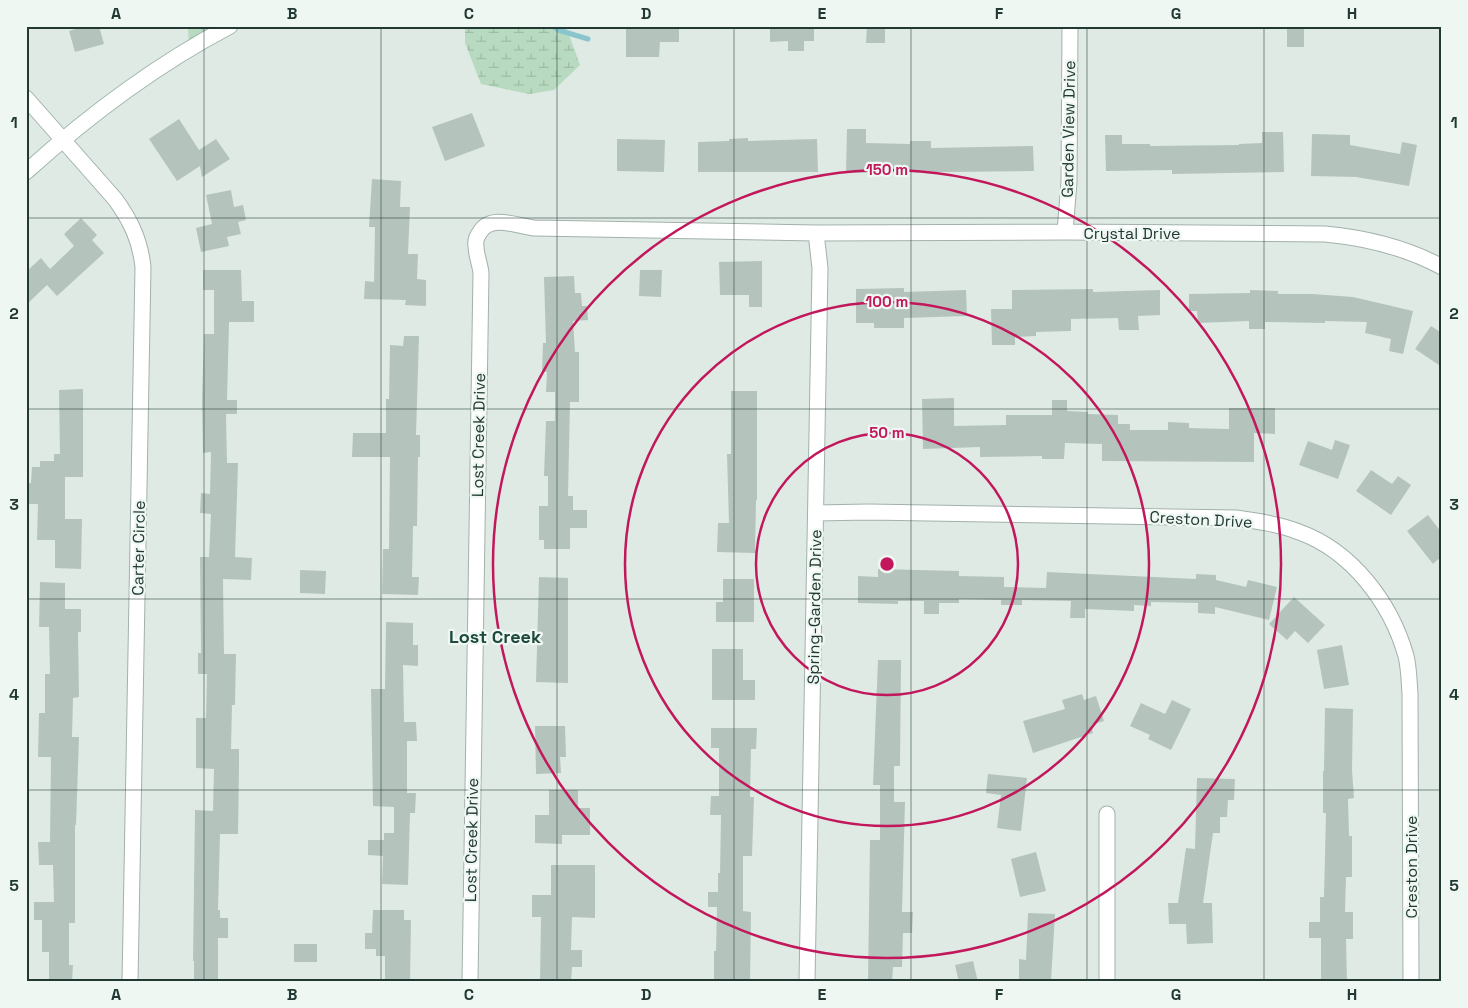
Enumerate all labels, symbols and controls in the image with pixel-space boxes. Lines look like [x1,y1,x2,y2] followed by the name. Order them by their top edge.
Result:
[111,3,121,24] text: A
[287,3,297,24] text: B
[464,3,474,24] text: C
[641,3,651,24] text: D
[818,3,827,24] text: E
[995,3,1004,24] text: F
[1171,3,1181,24] text: G
[1347,3,1357,24] text: H
[1057,60,1080,198] street label: Garden View Drive
[10,112,18,133] text: 1
[1450,112,1458,133] text: 1
[866,160,908,179] text: 150 m
[1083,223,1181,244] street label: Crystal Drive
[866,292,908,311] text: 100 m
[9,303,19,324] text: 2
[1449,303,1459,324] text: 2
[467,373,490,497] street label: Lost Creek Drive
[869,423,905,442] text: 50 m
[9,494,19,515] text: 3
[1449,494,1459,515] text: 3
[127,500,150,596] street label: Carter Circle
[1149,506,1253,533] street label: Creston Drive
[803,529,826,685] street label: Spring-Garden Drive
[878,555,896,573] centre of rings
[449,625,541,648] district label: Lost Creek
[9,684,19,705] text: 4
[1449,684,1459,705] text: 4
[460,778,483,902] street label: Lost Creek Drive
[1401,816,1422,918] street label: Creston Drive
[9,875,19,896] text: 5
[1449,875,1459,896] text: 5
[111,984,121,1005] text: A
[287,984,297,1005] text: B
[464,984,474,1005] text: C
[641,984,651,1005] text: D
[818,984,827,1005] text: E
[995,984,1004,1005] text: F
[1171,984,1181,1005] text: G
[1347,984,1357,1005] text: H

